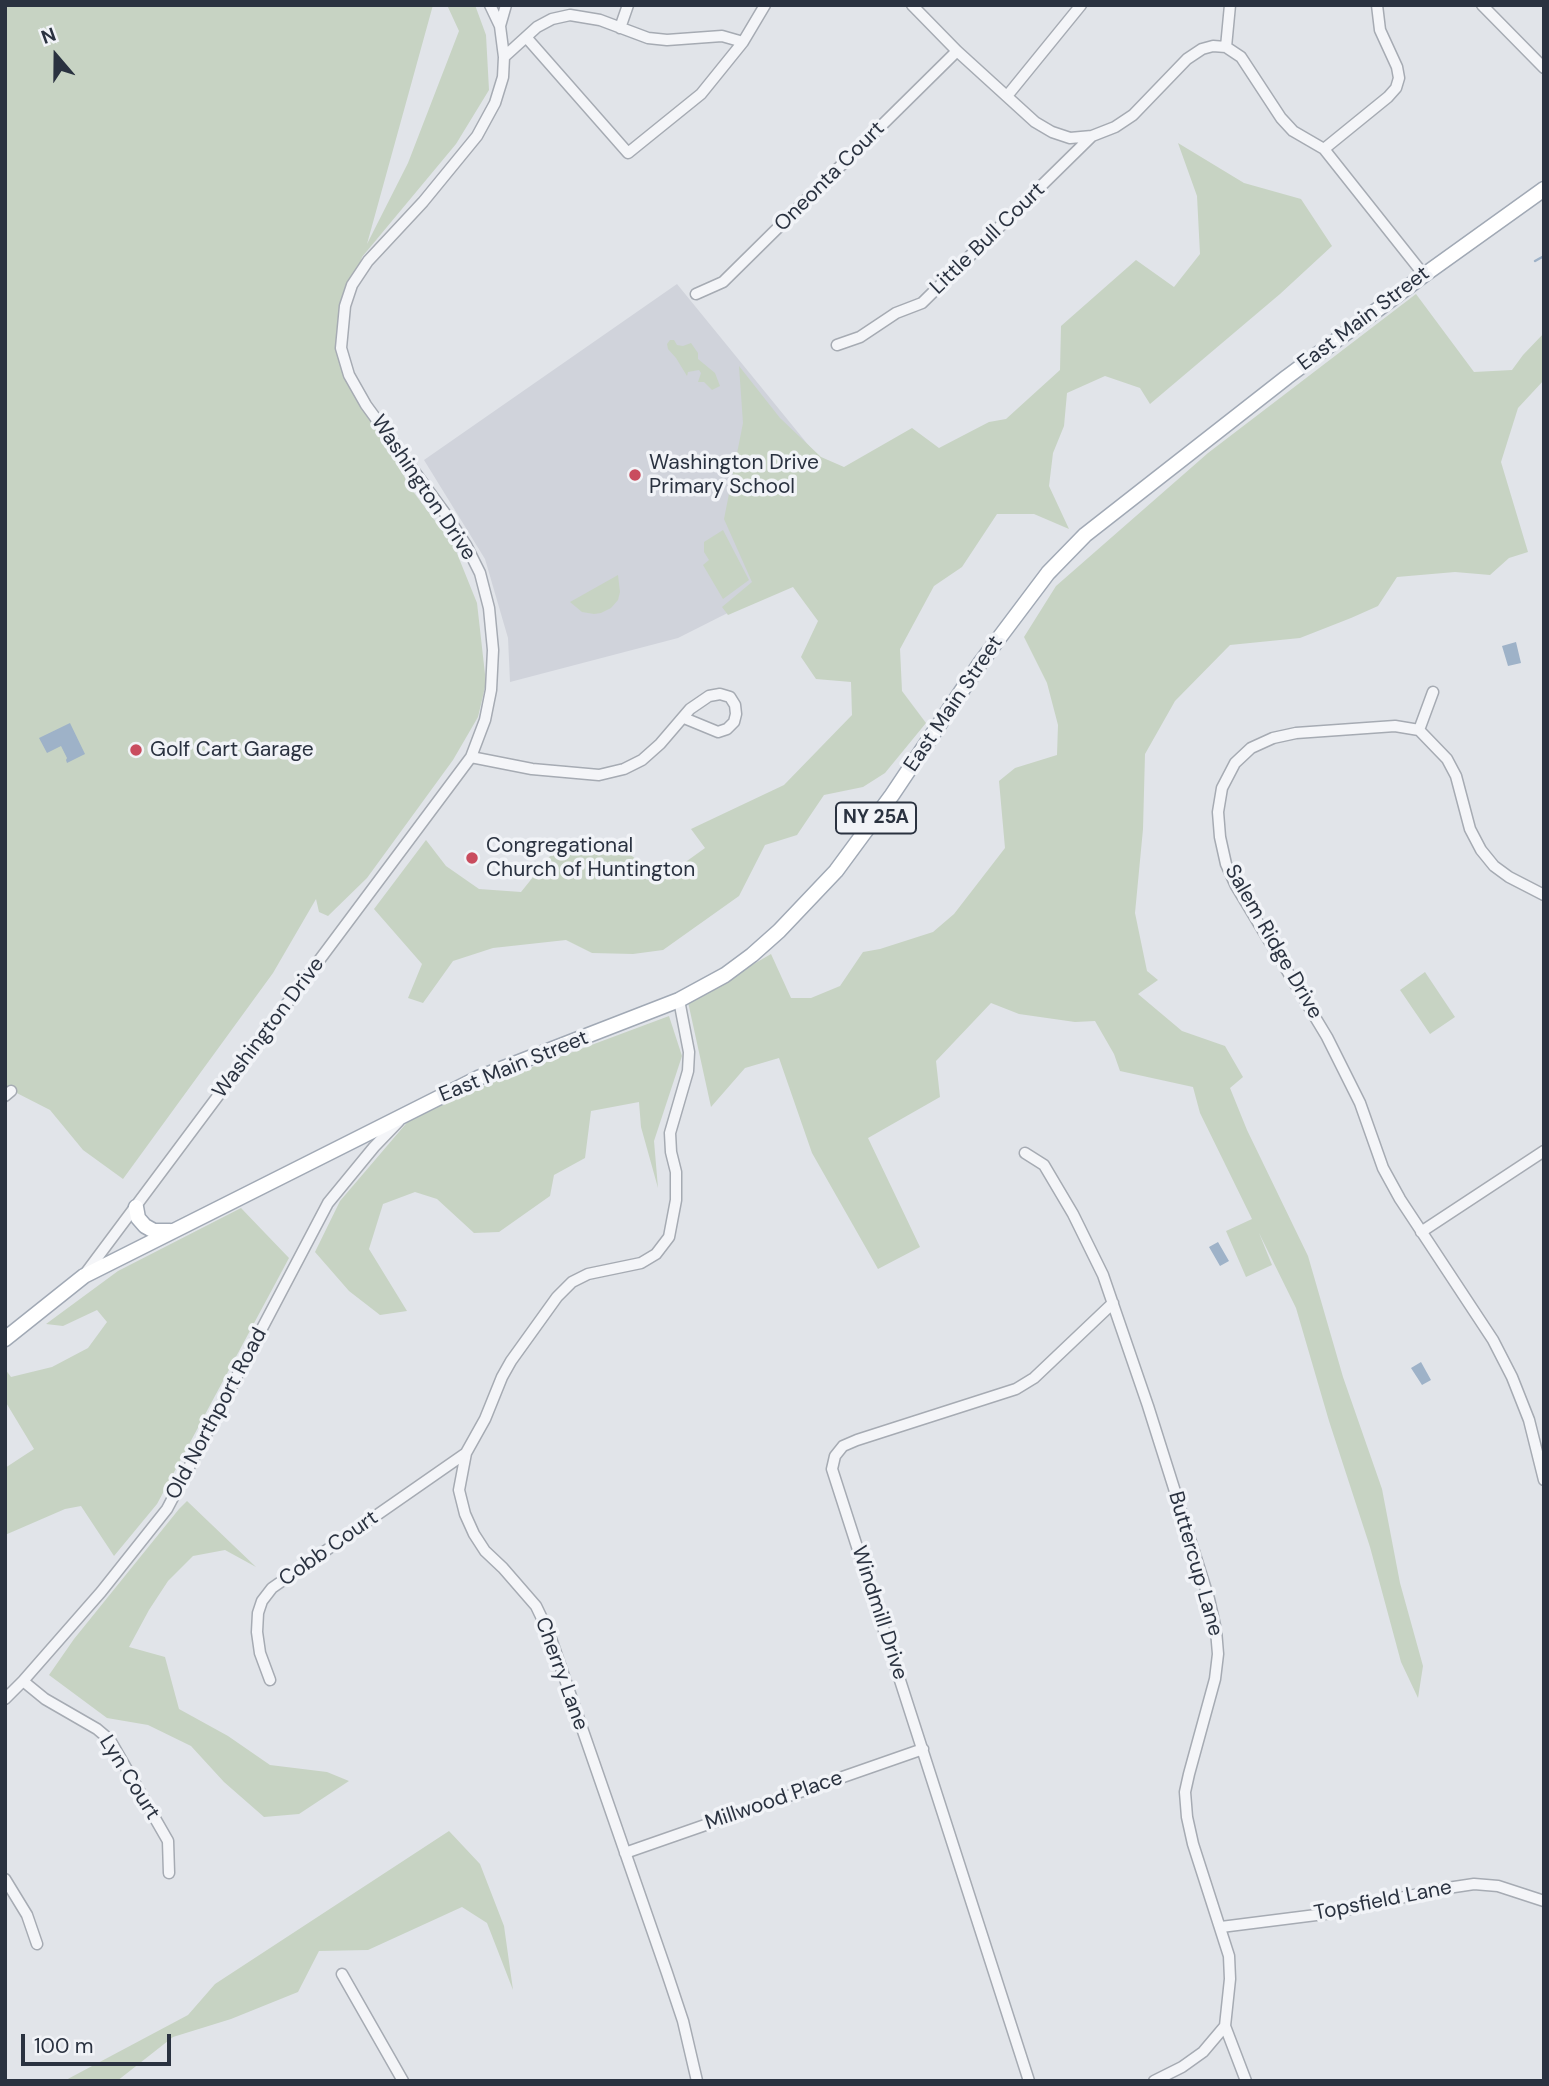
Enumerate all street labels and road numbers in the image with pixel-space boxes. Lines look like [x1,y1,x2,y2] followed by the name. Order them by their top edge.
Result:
[770,117,890,237] street label: Oneonta Court
[925,178,1051,300] street label: Little Bull Court
[1293,261,1435,377] street label: East Main Street
[365,411,481,565] street label: Washington Drive
[899,631,1009,777] street label: East Main Street
[836,803,916,834] road number: NY 25A
[1219,860,1327,1024] street label: Salem Ridge Drive
[208,953,330,1103] street label: Washington Drive
[436,1026,592,1108] street label: East Main Street
[161,1324,273,1504] street label: Old Northport Road
[1162,1489,1228,1639] street label: Buttercup Lane
[275,1506,383,1592] street label: Cobb Court
[846,1543,912,1683] street label: Windmill Drive
[529,1614,593,1734] street label: Cherry Lane
[93,1731,165,1825] street label: Lyn Court
[702,1766,846,1836] street label: Millwood Place
[1312,1875,1454,1927] street label: Topsfield Lane

